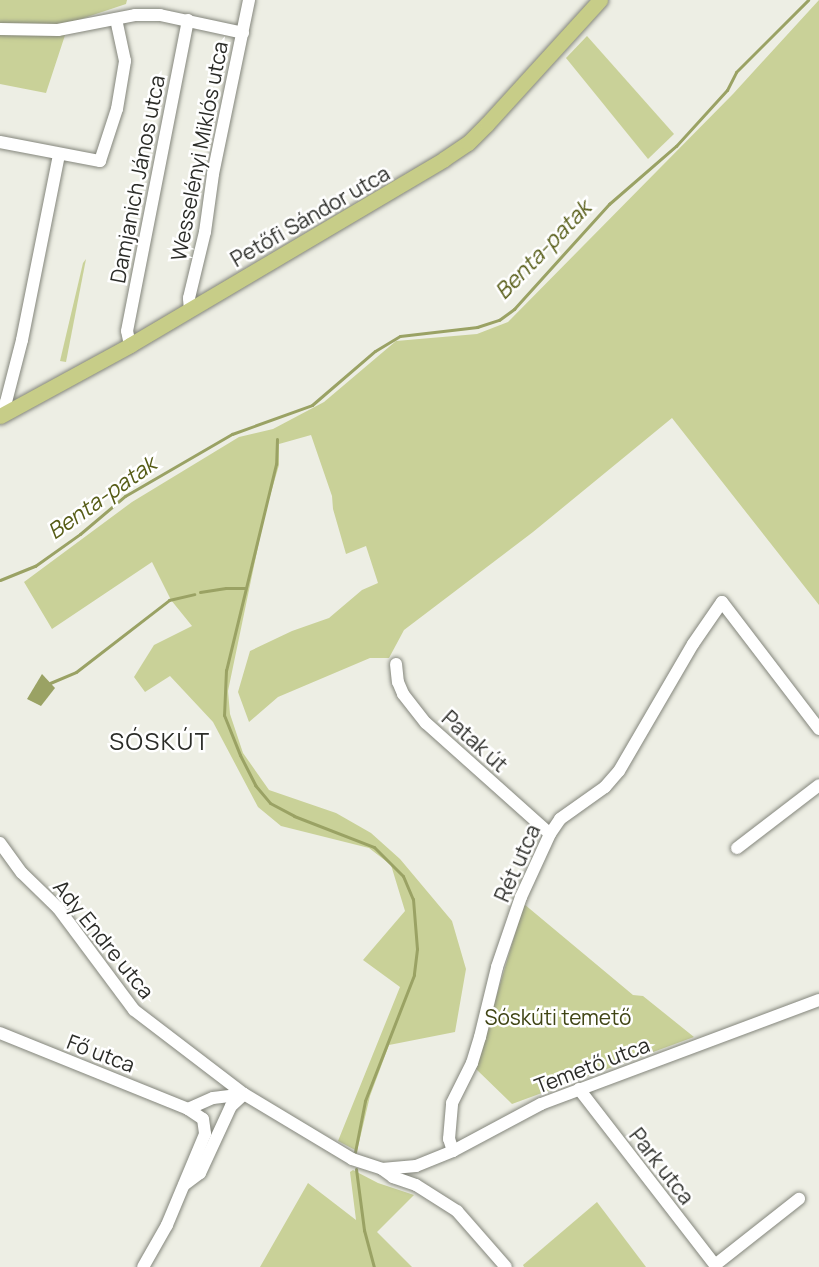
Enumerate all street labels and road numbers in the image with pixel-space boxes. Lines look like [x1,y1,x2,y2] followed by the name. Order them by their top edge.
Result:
[165,39,233,263] street label: Wesselényi Miklós utca
[104,73,170,285] street label: Damjanich János utca
[226,160,394,272] street label: Petőfi Sándor utca
[437,705,513,777] street label: Patak út
[489,821,545,905] street label: Rét utca
[48,875,160,1003] street label: Ady Endre utca
[64,1029,138,1077] street label: Fő utca
[531,1032,653,1098] street label: Temető utca
[624,1123,700,1209] street label: Park utca

